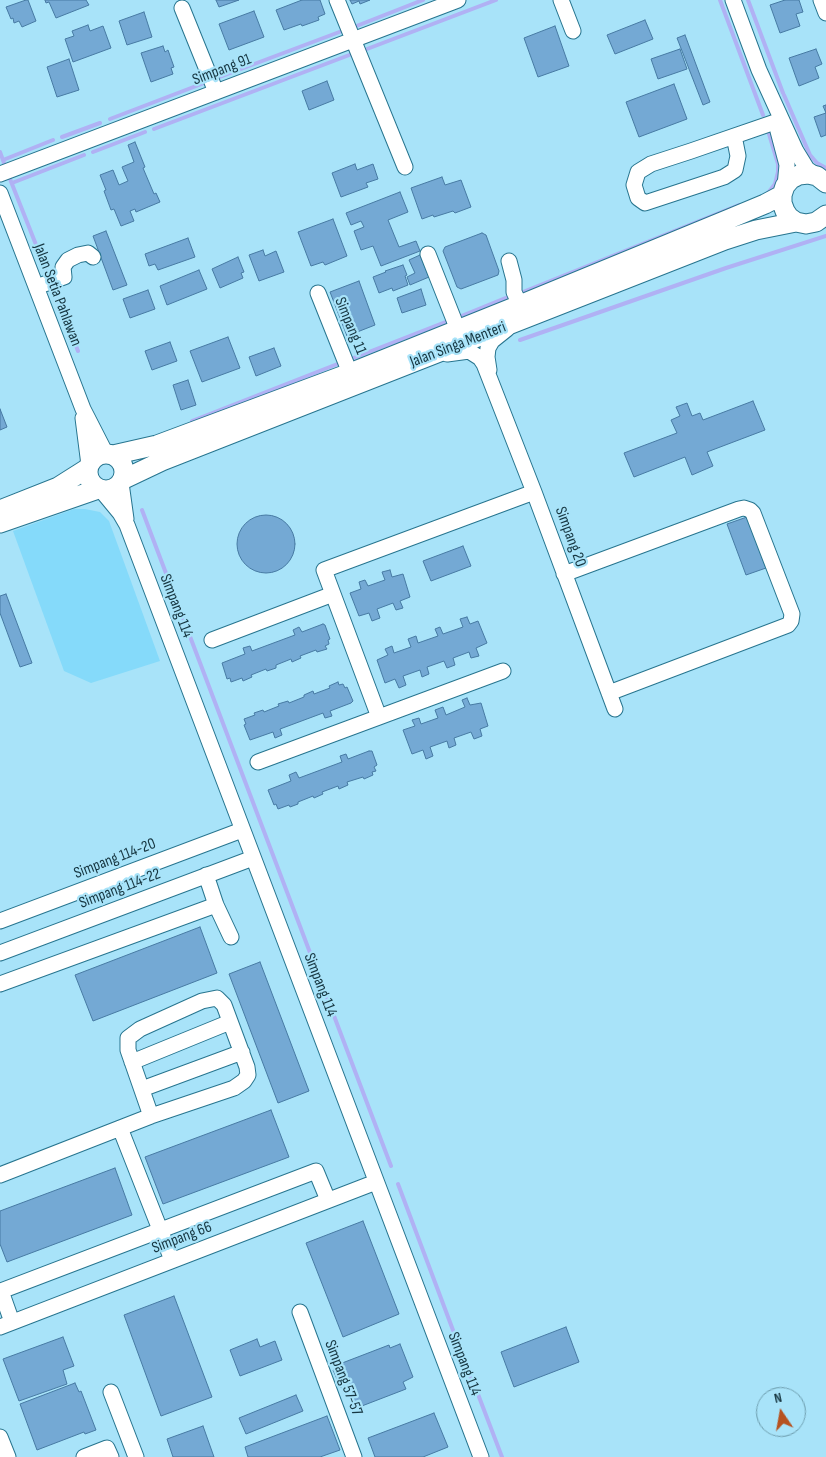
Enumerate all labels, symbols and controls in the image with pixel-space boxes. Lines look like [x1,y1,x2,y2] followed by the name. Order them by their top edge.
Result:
[190,50,254,90] street label: Simpang 91
[29,241,85,349] street label: Jalan Setia Pahlawan
[330,295,370,357] street label: Simpang 11
[407,318,509,372] street label: Jalan Singa Menteri
[550,504,590,570] street label: Simpang 20
[155,572,197,640] street label: Simpang 114
[71,835,159,883] street label: Simpang 114-20
[77,865,163,913] street label: Simpang 114-22
[299,951,341,1019] street label: Simpang 114
[149,1218,215,1258] street label: Simpang 66
[443,1330,485,1398] street label: Simpang 114
[320,1338,366,1418] street label: Simpang 57-57
[756,1387,806,1437] north arrow
[773,1389,783,1407] text: N

